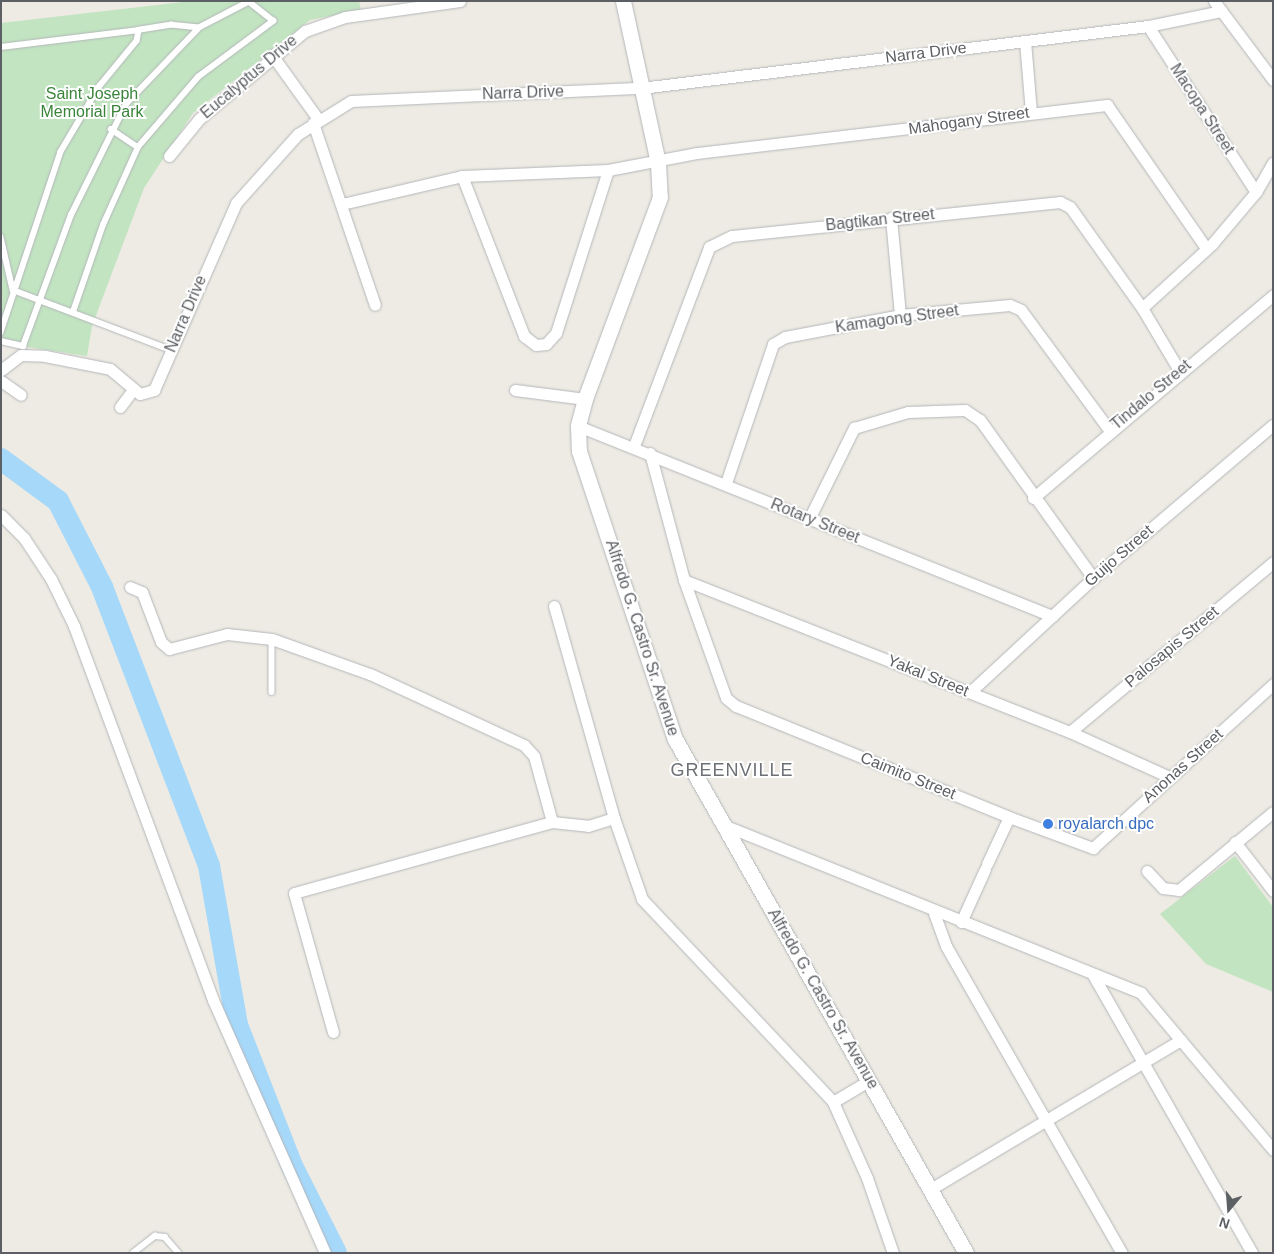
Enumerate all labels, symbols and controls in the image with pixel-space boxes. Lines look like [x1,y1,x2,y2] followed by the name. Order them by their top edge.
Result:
[197,31,301,123] street label: Eucalyptus Drive
[884,38,968,68] street label: Narra Drive
[1166,60,1238,158] street label: Macopa Street
[482,82,564,104] street label: Narra Drive
[40,84,144,122] park label: Saint Joseph Memorial Park
[907,103,1031,139] street label: Mahogany Street
[825,205,935,235] street label: Bagtikan Street
[161,273,211,355] street label: Narra Drive
[834,301,960,337] street label: Kamagong Street
[1107,356,1195,434] street label: Tindalo Street
[768,494,862,548] street label: Rotary Street
[1081,521,1157,591] street label: Guijo Street
[601,537,683,739] street label: Alfredo G. Castro Sr. Avenue
[1121,602,1223,692] street label: Palosapis Street
[885,651,971,701] street label: Yakal Street
[1139,725,1227,807] street label: Anonas Street
[857,748,959,804] street label: Caimito Street
[669,759,795,781] district label: GREENVILLE
[1058,814,1154,834] place label: royalarch dpc
[1042,818,1054,830] marker: royalarch dpc
[763,905,883,1093] street label: Alfredo G. Castro Sr. Avenue
[1204,1184,1254,1234] north arrow
[1217,1214,1232,1232] text: N

